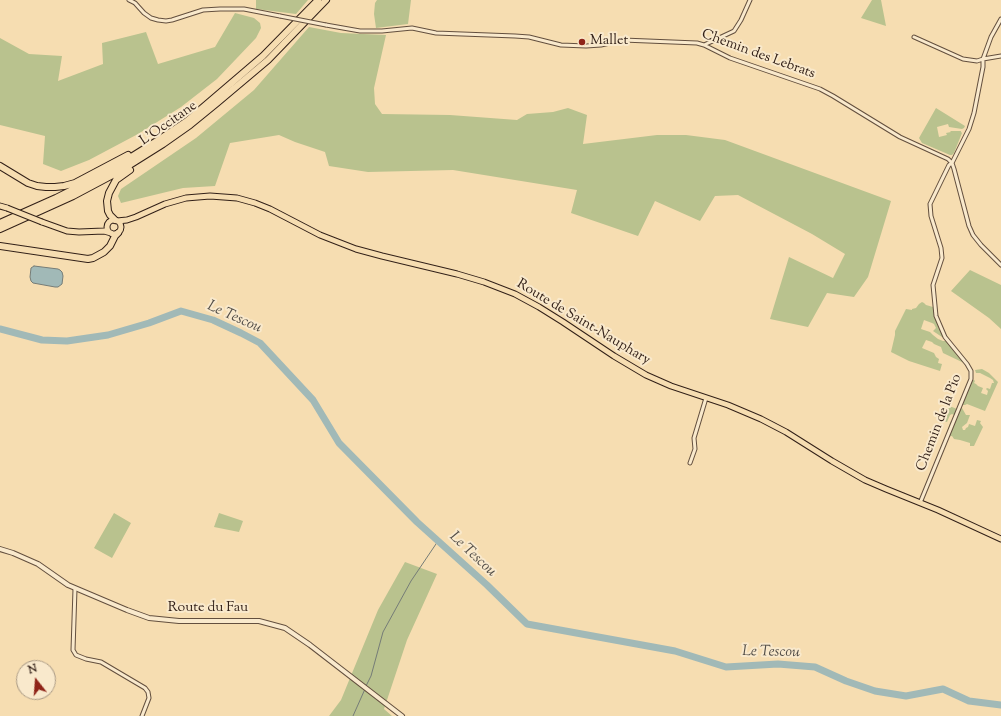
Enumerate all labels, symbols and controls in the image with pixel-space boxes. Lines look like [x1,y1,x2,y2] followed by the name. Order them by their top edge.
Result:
[699,27,817,83] street label: Chemin des Lebrats
[590,34,628,50] place label: Mallet
[577,37,587,47] marker: Mallet
[137,98,201,150] street label: L'Occitane
[513,276,653,370] street label: Route de Saint-Nauphary
[204,298,264,338] water label: Le Tescou
[914,372,966,474] street label: Chemin de la Pio
[445,529,499,581] water label: Le Tescou
[168,601,248,617] street label: Route du Fau
[742,643,800,663] water label: Le Tescou
[16,660,56,700] north arrow
[26,661,39,678] text: N

